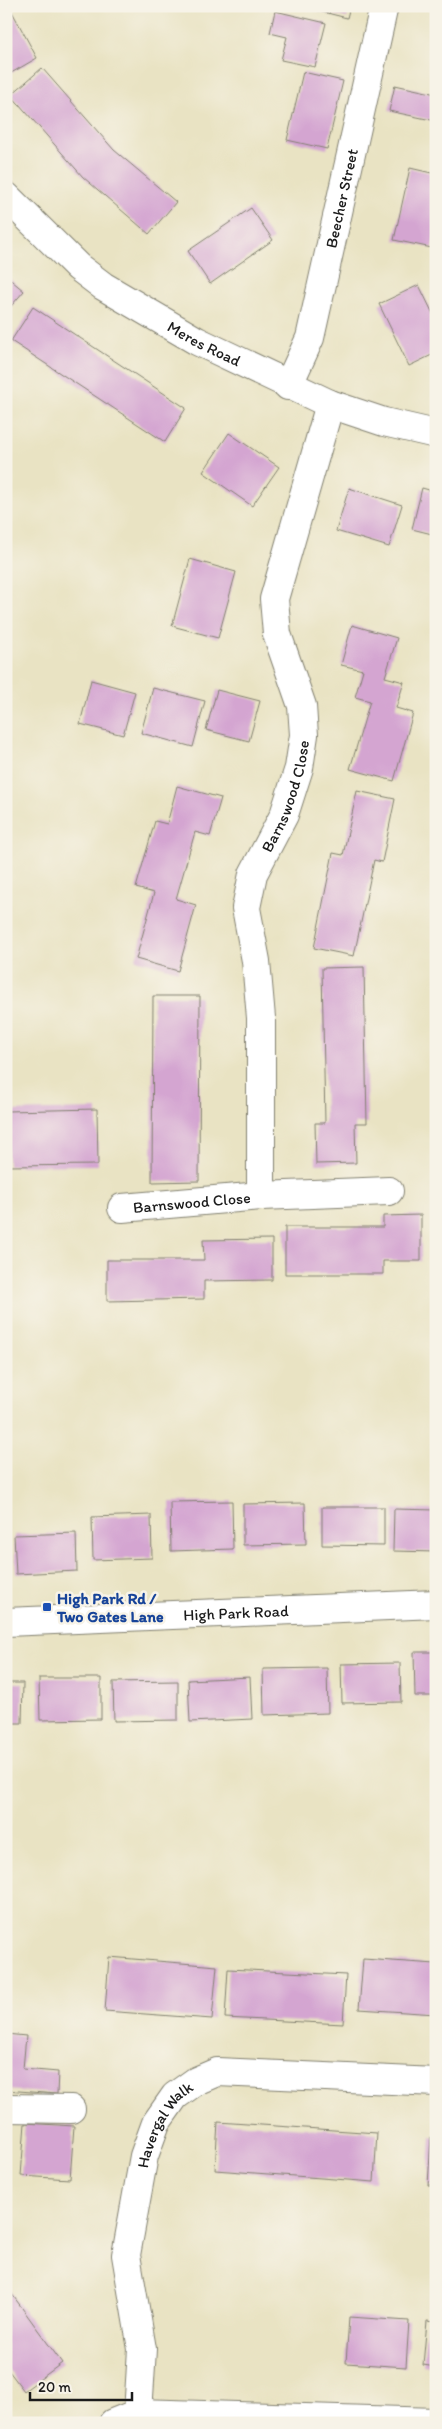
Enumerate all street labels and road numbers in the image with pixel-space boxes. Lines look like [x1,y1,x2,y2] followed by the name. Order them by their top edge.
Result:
[321,147,361,250] street label: Beecher Street
[164,316,244,370] street label: Meres Road
[257,739,313,855] street label: Barnswood Close
[132,1187,251,1217] street label: Barnswood Close
[183,1601,289,1624] street label: High Park Road
[133,2077,197,2169] street label: Havergal Walk

